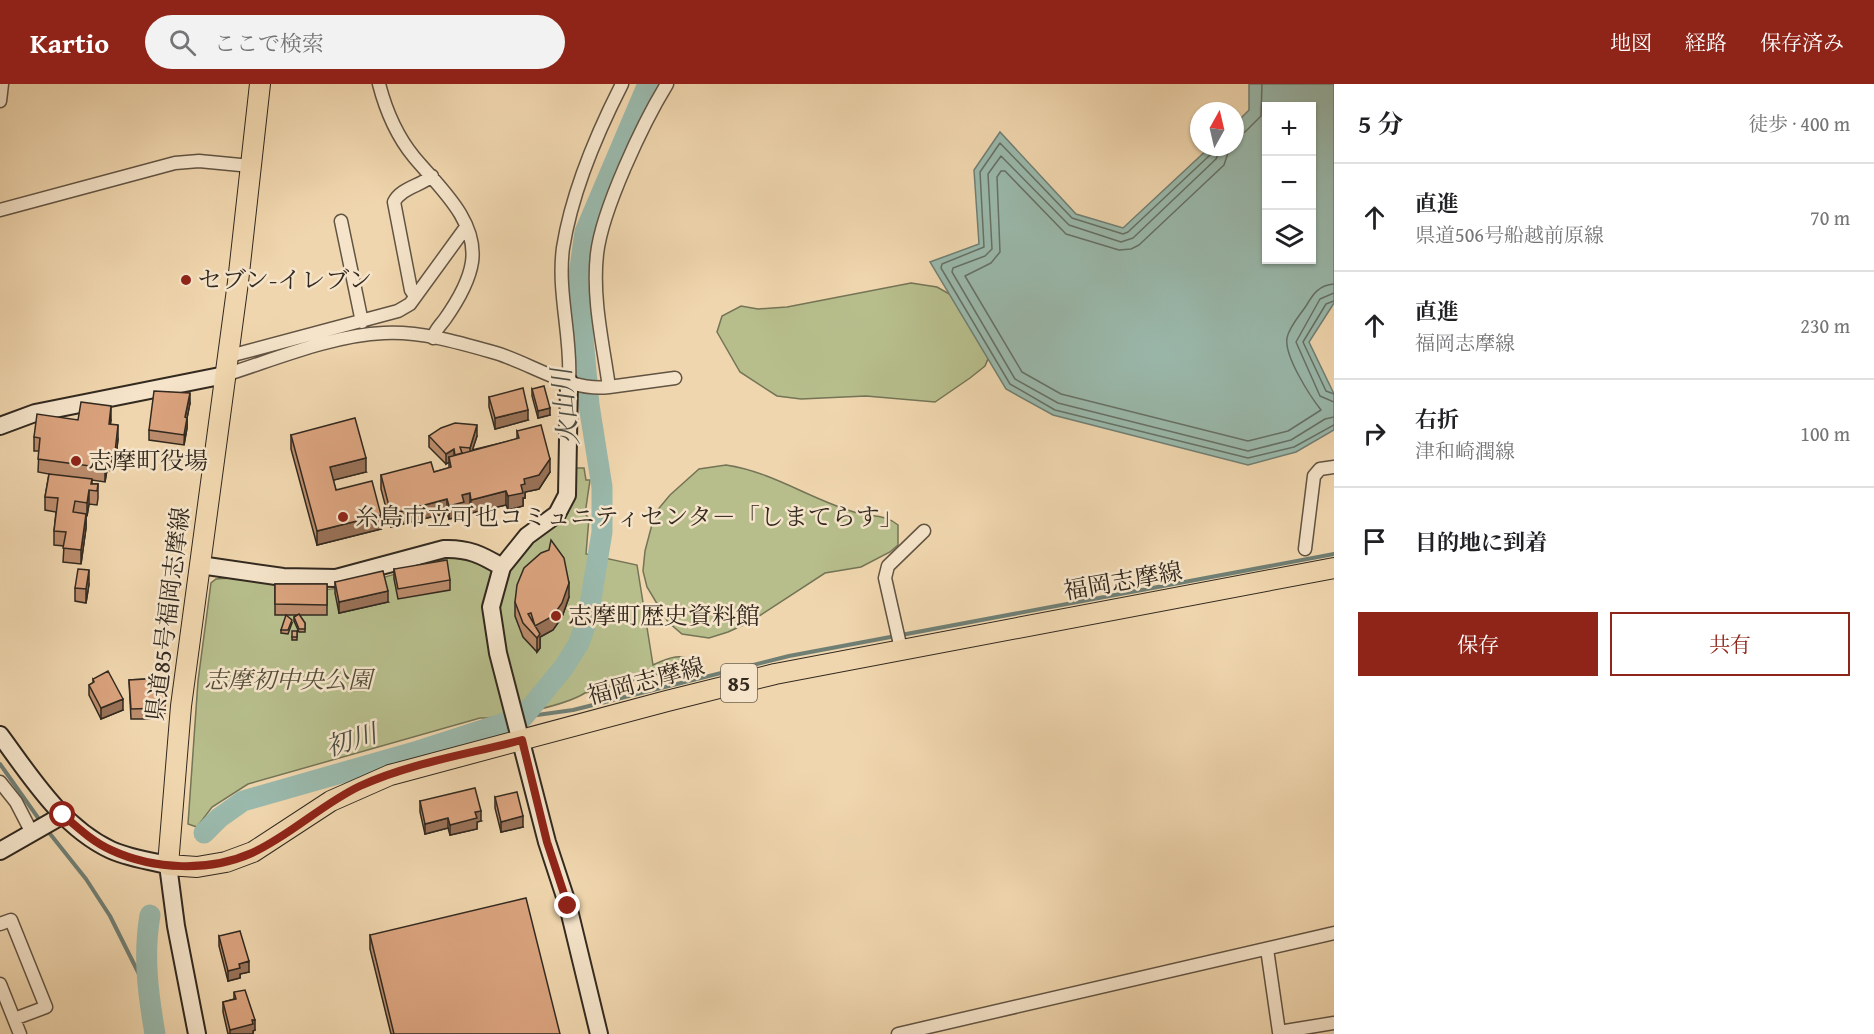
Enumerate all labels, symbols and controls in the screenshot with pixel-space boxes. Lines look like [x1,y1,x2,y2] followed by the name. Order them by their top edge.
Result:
[145,15,565,69] search box
[30,22,109,63] text: Kartio
[166,26,199,59] icon: search
[214,27,324,59] text: ここで検索
[1610,27,1652,58] text: 地図
[1685,27,1727,58] text: 経路
[1760,27,1844,58] text: 保存済み
[1190,102,1244,156] north arrow
[1262,102,1316,264] map controls
[1262,102,1316,156] button: +
[1358,104,1403,143] text: 5 分
[1748,109,1850,138] text: 徒歩 · 400 m
[1262,156,1316,210] button: −
[1415,187,1459,219] text: 直進
[1358,201,1391,234] icon: ahead
[1810,203,1850,232] text: 70 m
[1262,210,1316,264] button: layers
[1415,220,1604,249] text: 県道506号船越前原線
[198,262,372,297] place label: セブン-イレブン
[179,273,193,287] marker: セブン-イレブン
[1415,295,1459,327] text: 直進
[1358,309,1391,342] icon: ahead
[1800,311,1850,340] text: 230 m
[1415,328,1515,357] text: 福岡志摩線
[541,363,588,448] water label: 火山川
[1415,403,1459,435] text: 右折
[1358,417,1391,450] icon: right
[1800,419,1850,448] text: 100 m
[1415,436,1515,465] text: 津和崎潤線
[88,443,208,478] place label: 志摩町役場
[69,454,83,468] marker: 志摩町役場
[355,499,904,534] place label: 糸島市立可也コミュニティセンタ－「しまてらす」
[137,505,198,723] street label: 県道85号福岡志摩線
[336,510,350,524] marker: 糸島市立可也コミュニティセンタ－「しまてらす」
[1358,525,1391,558] icon: arrive
[1415,526,1547,558] text: 目的地に到着
[1061,553,1185,608] street label: 福岡志摩線
[568,598,760,633] place label: 志摩町歴史資料館
[549,609,563,623] marker: 志摩町歴史資料館
[1358,612,1598,676] button: 保存
[1610,612,1850,676] button: 共有
[583,648,708,713] street label: 福岡志摩線
[204,662,376,697] park label: 志摩初中央公園
[721,664,757,702] road number: 85
[320,712,384,766] water label: 初川
[49,801,75,827] route start
[554,892,580,918] route end

